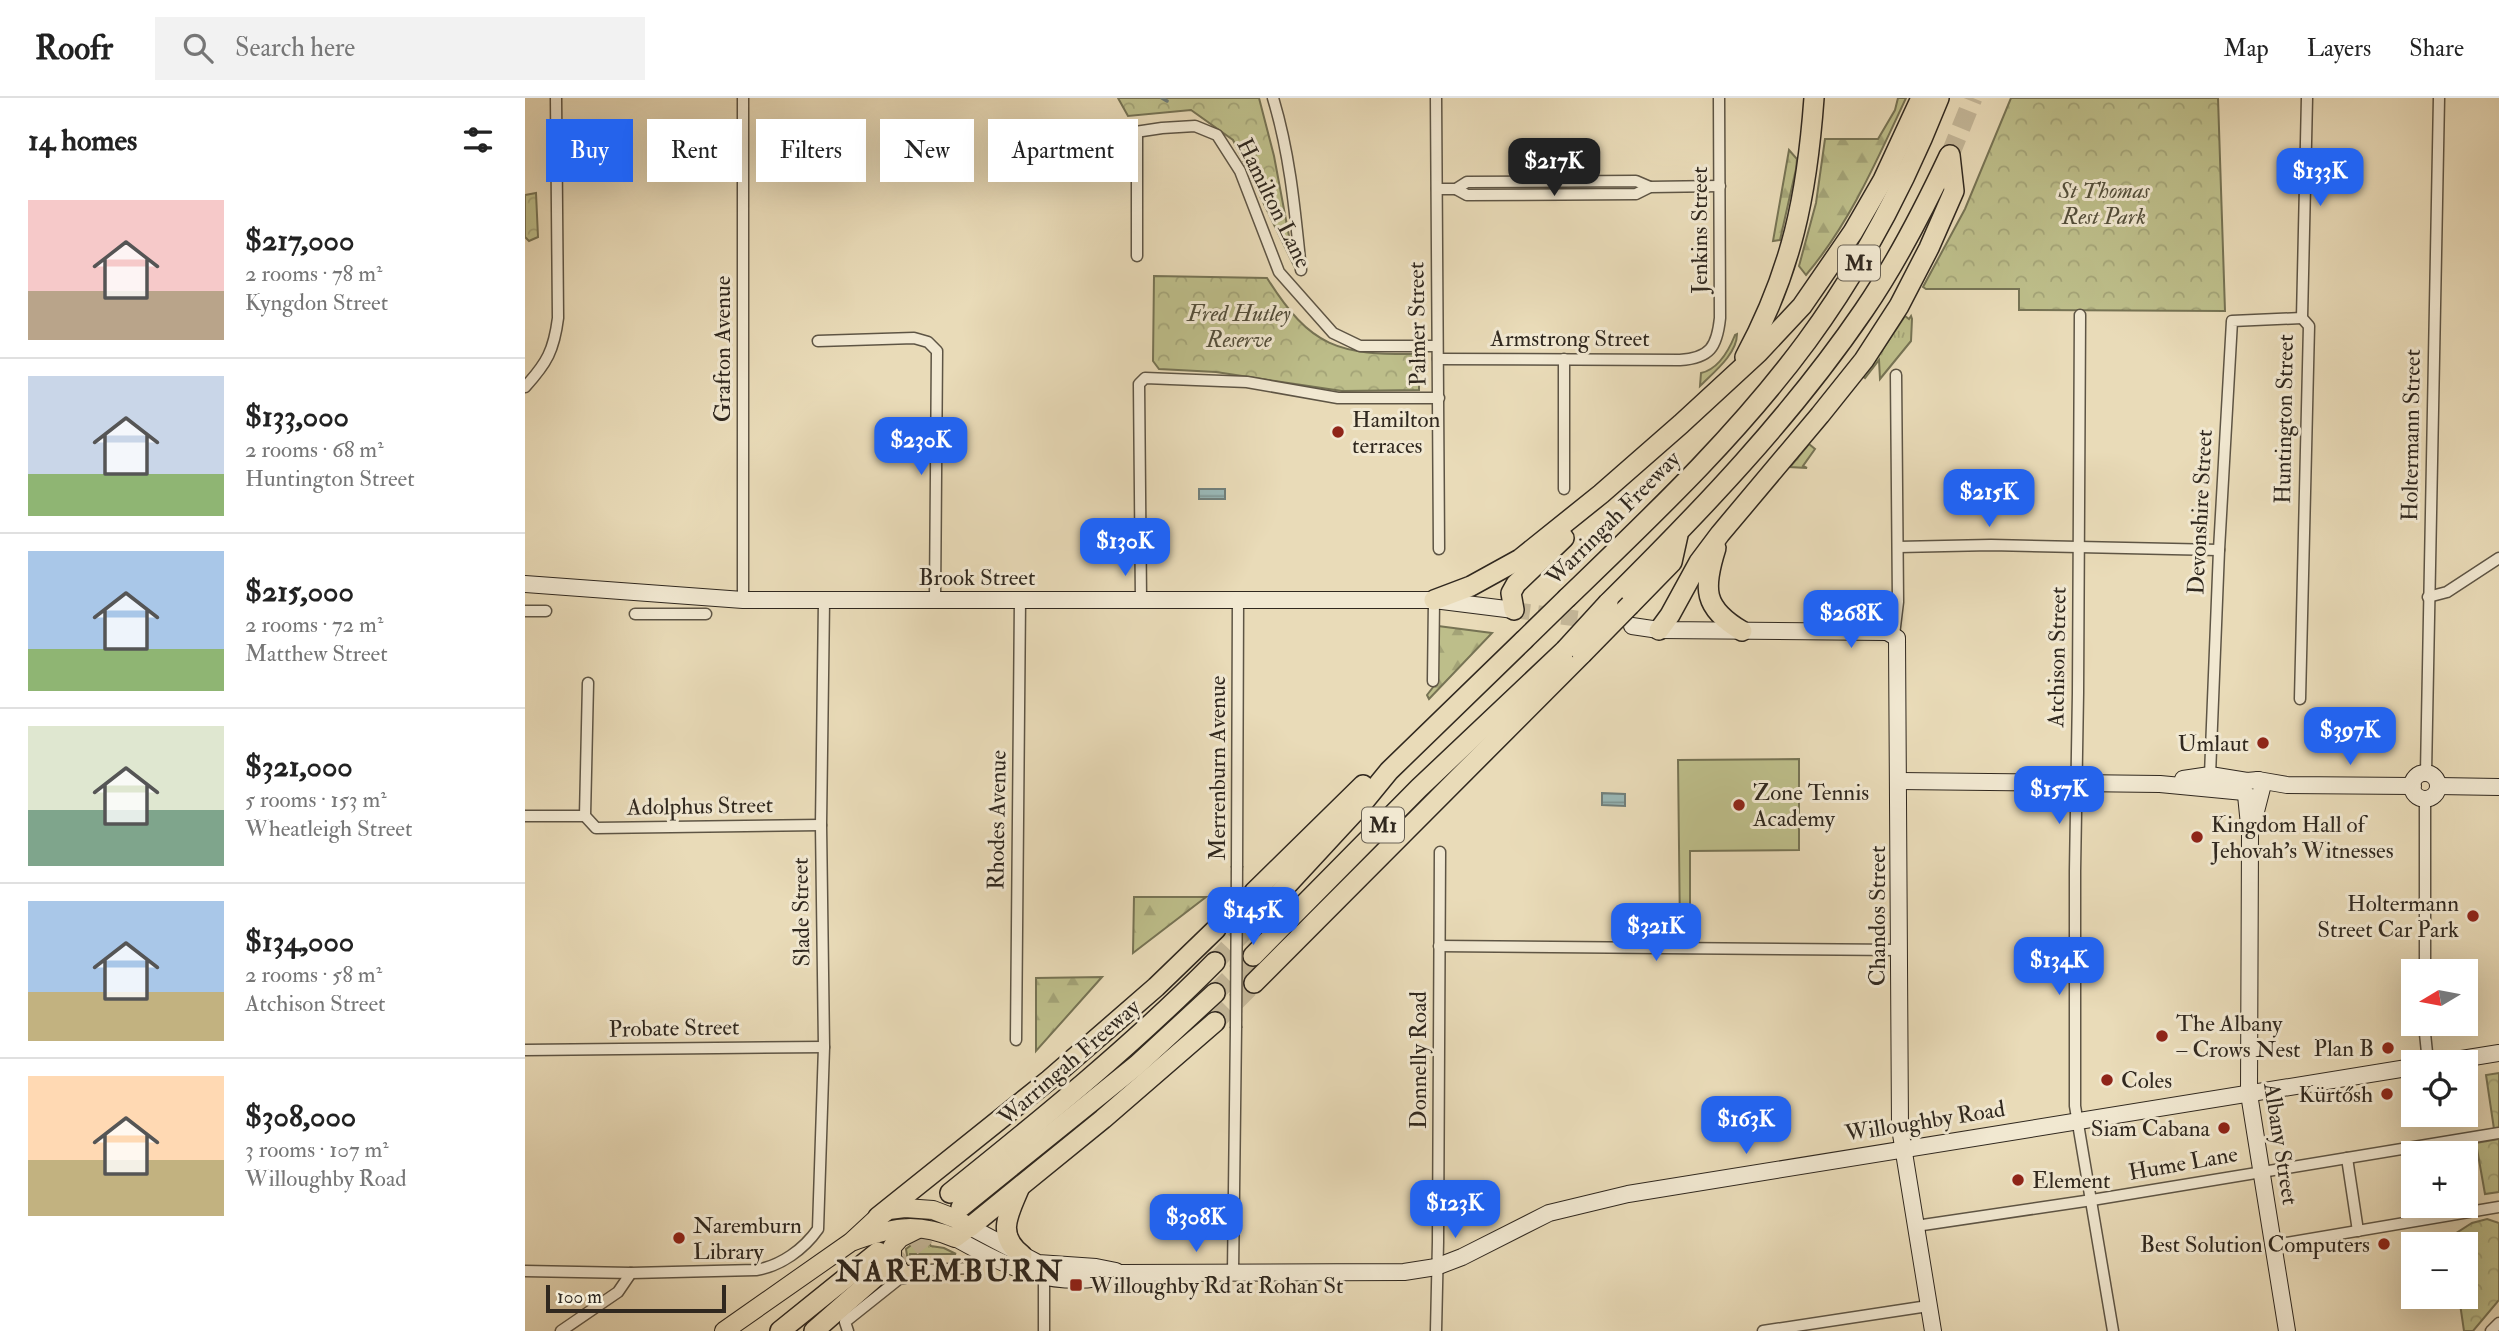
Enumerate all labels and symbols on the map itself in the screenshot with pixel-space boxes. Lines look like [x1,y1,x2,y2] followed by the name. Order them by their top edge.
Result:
[1230,133,1318,273] street label: Hamilton Lane
[1505,139,1603,198] pin: $217K
[2271,148,2369,208] pin: $133K
[1685,166,1714,295] street label: Jenkins Street
[2057,176,2150,231] park label: St Thomas Rest Park
[1838,246,1880,280] road number: M1
[1401,262,1433,386] street label: Palmer Street
[708,275,737,422] street label: Grafton Avenue
[1186,299,1291,354] park label: Fred Hutley Reserve
[1489,324,1650,353] street label: Armstrong Street
[2268,334,2300,504] street label: Huntington Street
[2395,349,2427,521] street label: Holtermann Street
[1352,405,1440,460] place label: Hamilton terraces
[872,418,970,477] pin: $230K
[1330,424,1346,440] marker: Hamilton terraces
[2181,429,2219,595] street label: Devonshire Street
[1539,444,1687,592] street label: Warringah Freeway
[1940,470,2038,529] pin: $215K
[1076,518,1174,578] pin: $130K
[919,563,1035,592] street label: Brook Street
[2041,586,2073,729] street label: Atchison Street
[1802,590,1900,650] pin: $268K
[1203,675,1232,860] street label: Merrenburn Avenue
[2301,708,2399,767] pin: $397K
[2178,729,2249,758] place label: Umlaut
[2255,735,2271,751] marker: Umlaut
[981,749,1013,890] street label: Rhodes Avenue
[2010,766,2108,826] pin: $157K
[1752,778,1869,833] place label: Zone Tennis Academy
[626,790,773,823] street label: Adolphus Street
[1731,797,1747,813] marker: Zone Tennis Academy
[1362,808,1404,842] road number: M1
[2210,810,2394,865] place label: Kingdom Hall of Jehovah's Witnesses
[2189,829,2205,845] marker: Kingdom Hall of Jehovah's Witnesses
[1863,846,1892,986] street label: Chandos Street
[786,857,816,967] street label: Slade Street
[1204,888,1302,947] pin: $145K
[2317,889,2459,944] place label: Holtermann Street Car Park
[1607,904,1705,963] pin: $321K
[2465,908,2481,924] marker: Holtermann Street Car Park
[2010,937,2108,997] pin: $134K
[2401,959,2478,1036] north arrow
[1404,991,1433,1129] street label: Donnelly Road
[991,992,1147,1132] street label: Warringah Freeway
[2176,1009,2301,1064] place label: The Albany – Crows Nest
[608,1012,740,1044] street label: Probate Street
[2154,1028,2170,1044] marker: The Albany – Crows Nest
[2313,1034,2374,1063] place label: Plan B
[2380,1040,2396,1056] marker: Plan B
[2121,1066,2172,1095] place label: Coles
[2099,1072,2115,1088] marker: Coles
[2257,1080,2305,1207] street label: Albany Street
[2299,1080,2373,1109] place label: Kürtősh
[2379,1086,2395,1102] marker: Kürtősh
[1842,1094,2007,1148] street label: Willoughby Road
[1697,1096,1795,1156] pin: $163K
[2091,1114,2211,1143] place label: Siam Cabana
[2216,1120,2232,1136] marker: Siam Cabana
[2126,1139,2240,1187] street label: Hume Lane
[2032,1166,2111,1195] place label: Element
[2010,1172,2026,1188] marker: Element
[1406,1180,1504,1240] pin: $123K
[1147,1194,1245,1254] pin: $308K
[693,1211,802,1266] place label: Naremburn Library
[671,1230,687,1246] marker: Naremburn Library
[2140,1230,2370,1260] place label: Best Solution Computers
[2376,1236,2392,1252] marker: Best Solution Computers
[835,1253,1064,1290] district label: NAREMBURN
[1089,1271,1343,1300] place label: Willoughby Rd at Rohan St
[1068,1277,1084,1293] marker: Willoughby Rd at Rohan St
[546,1282,726,1314] scale bar

